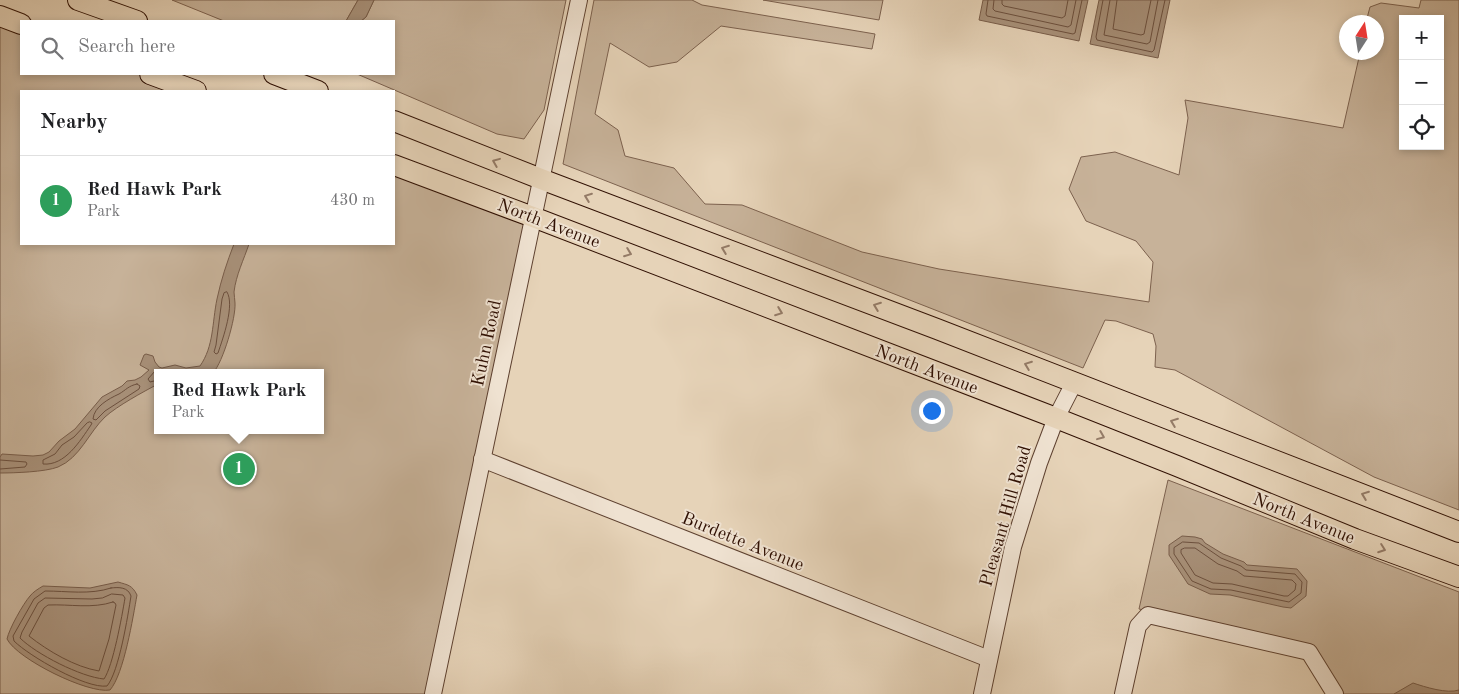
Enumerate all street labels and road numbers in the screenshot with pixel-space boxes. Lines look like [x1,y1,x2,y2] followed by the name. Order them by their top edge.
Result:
[495,196,602,252] street label: North Avenue
[469,298,505,388] street label: Kuhn Road
[873,342,980,398] street label: North Avenue
[977,444,1035,589] street label: Pleasant Hill Road
[1250,490,1357,548] street label: North Avenue
[679,509,806,575] street label: Burdette Avenue

